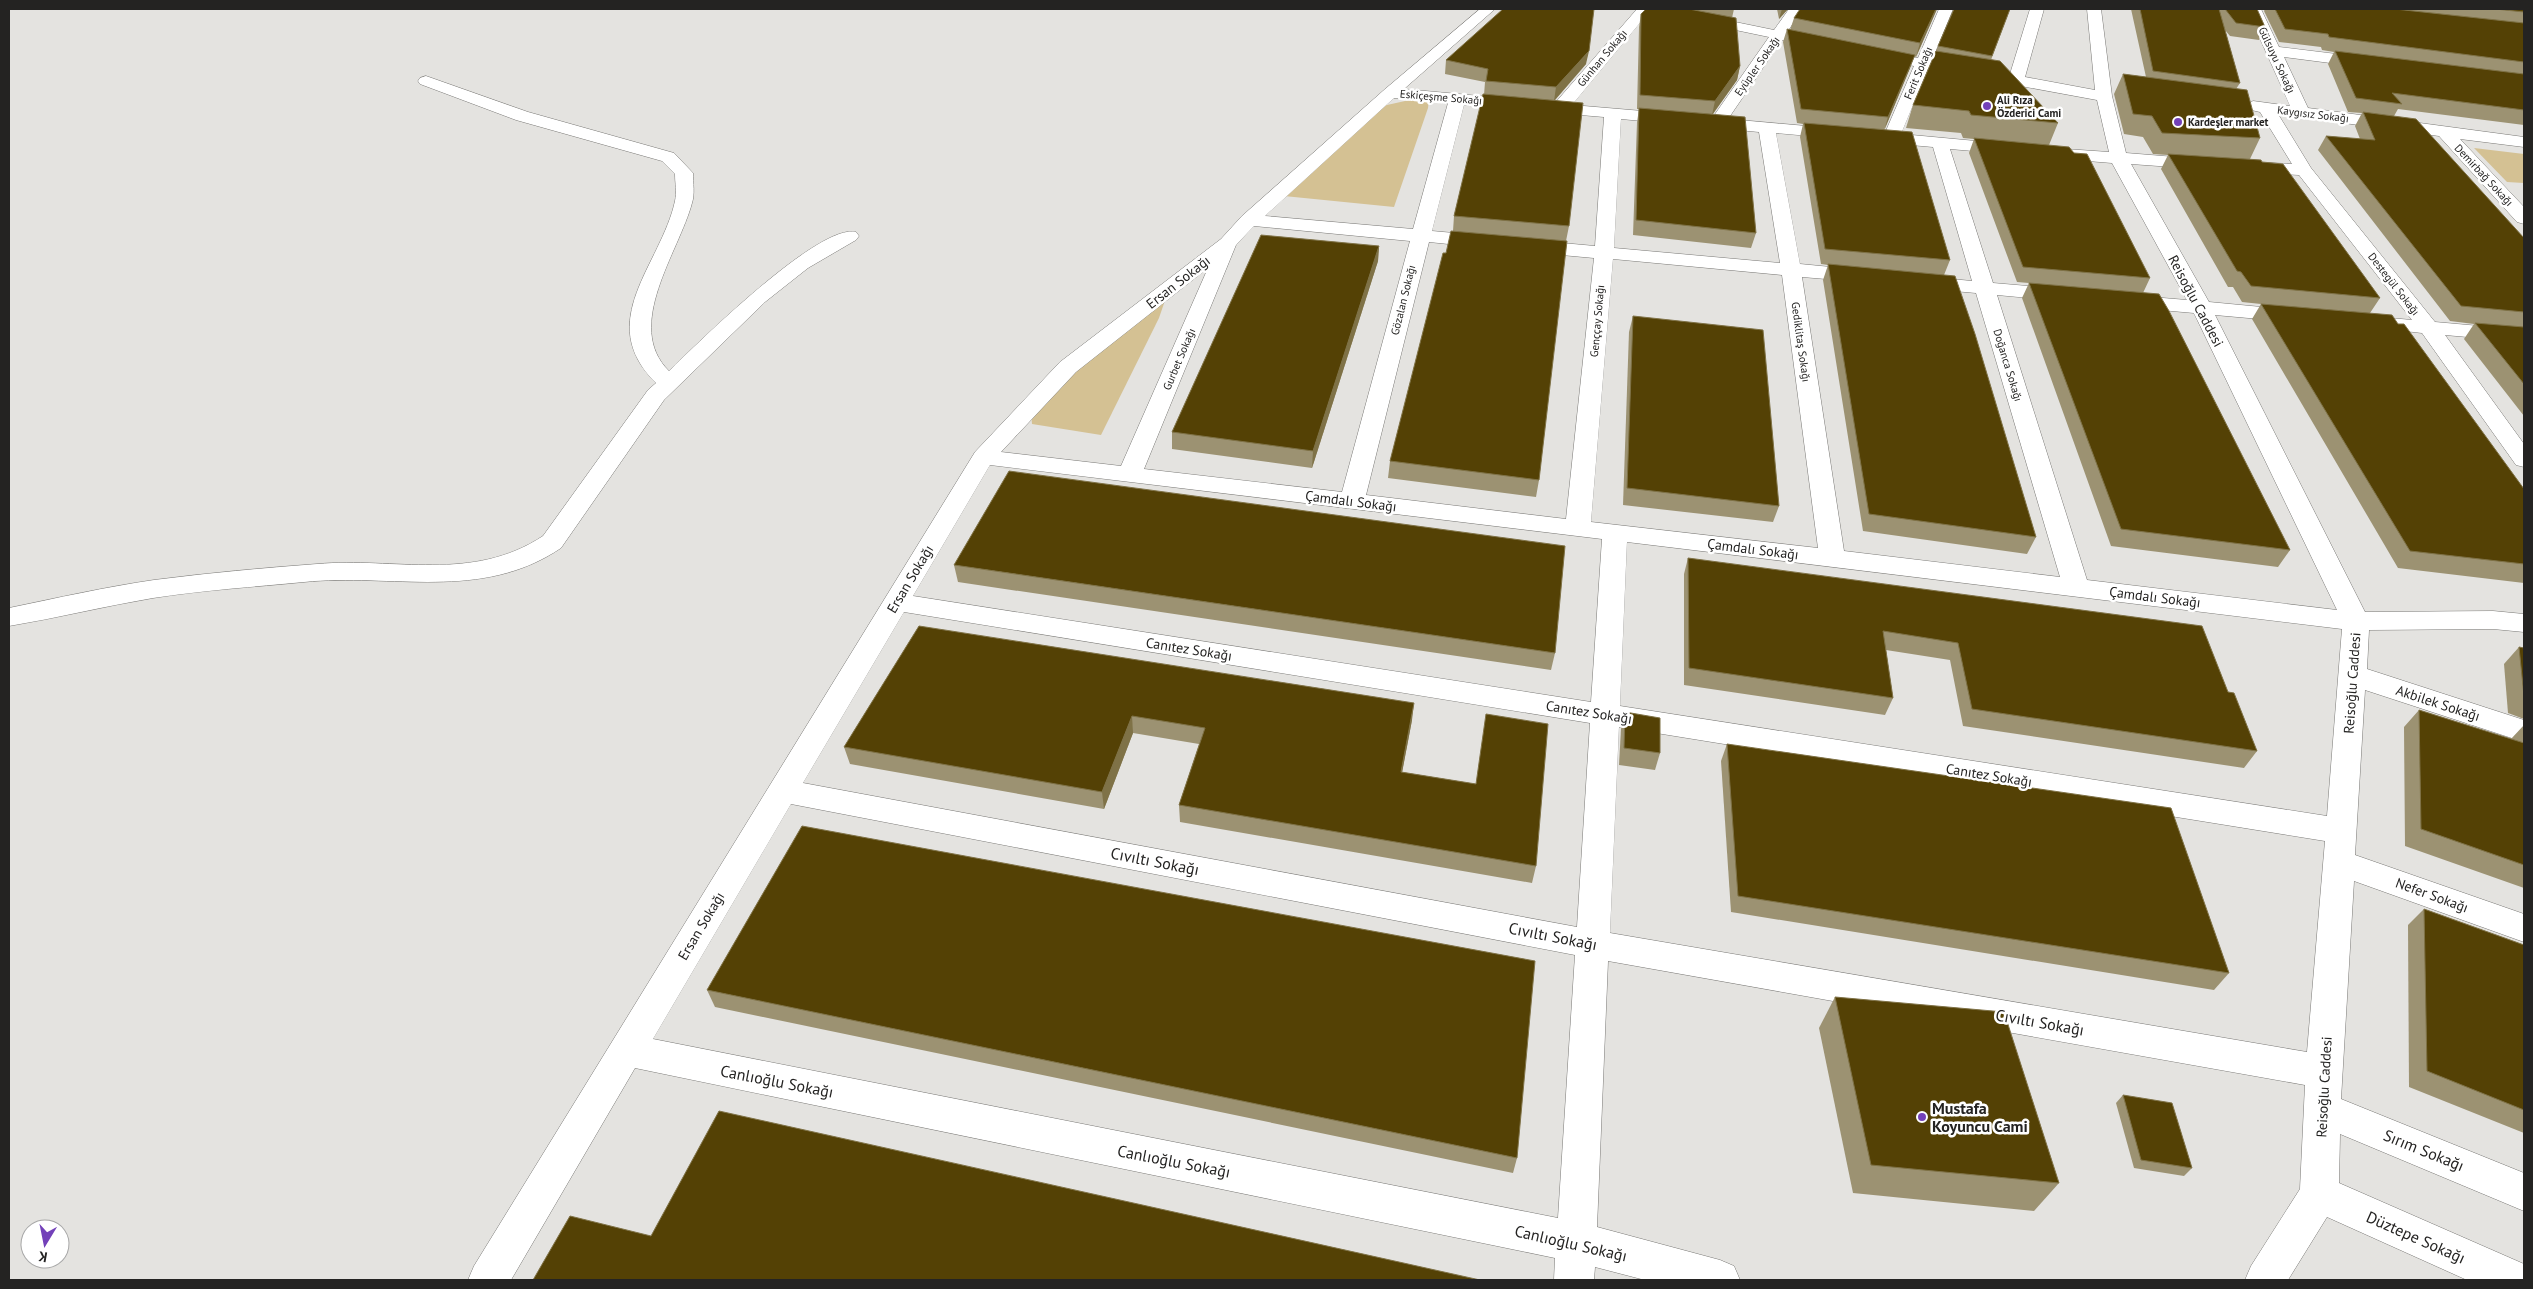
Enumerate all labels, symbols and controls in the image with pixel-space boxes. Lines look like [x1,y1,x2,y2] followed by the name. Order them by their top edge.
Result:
[2255,25,2299,95] street label: Gülsuyu Sokağı
[1574,27,1630,89] street label: Günhan Sokağı
[1731,33,1783,99] street label: Eyüpler Sokağı
[1901,45,1935,101] street label: Ferit Sokağı
[1399,86,1483,108] street label: Eskiçeşme Sokağı
[1997,93,2061,120] place label: Ali Rıza Özderici Cami
[1981,100,1993,112] marker: Ali Rıza Özderici Cami
[2276,103,2350,125] street label: Kaygısız Sokağı
[2188,115,2269,129] place label: Kardeşler market
[2172,116,2184,128] marker: Kardeşler market
[2452,141,2516,209] street label: Demirbağ Sokağı
[2365,250,2423,318] street label: Destegül Sokağı
[1142,251,1214,313] street label: Ersan Sokağı
[2164,252,2228,350] street label: Reisoğlu Caddesi
[1388,263,1418,337] street label: Gözalan Sokağı
[1587,284,1607,358] street label: Genççay Sokağı
[1788,301,1814,383] street label: Gediklitaş Sokağı
[1160,326,1198,392] street label: Gurbet Sokağı
[1990,327,2026,403] street label: Doğanca Sokağı
[1304,486,1398,516] street label: Çamdalı Sokağı
[1706,534,1800,564] street label: Çamdalı Sokağı
[883,542,937,616] street label: Ersan Sokağı
[2108,582,2202,612] street label: Çamdalı Sokağı
[2339,632,2365,734] street label: Reisoğlu Caddesi
[1145,633,1233,665] street label: Canıtez Sokağı
[2394,681,2482,725] street label: Akbilek Sokağı
[1545,696,1633,728] street label: Canıtez Sokağı
[1945,759,2033,791] street label: Canıtez Sokağı
[1109,843,1201,879] street label: Cıvıltı Sokağı
[2393,873,2471,917] street label: Nefer Sokağı
[674,889,728,963] street label: Ersan Sokağı
[1507,918,1599,954] street label: Cıvıltı Sokağı
[1994,1004,2086,1040] street label: Cıvıltı Sokağı
[2312,1036,2336,1138] street label: Reisoğlu Caddesi
[719,1060,835,1102] street label: Canlıoğlu Sokağı
[1932,1098,2028,1136] place label: Mustafa Koyuncu Cami
[1916,1111,1928,1123] marker: Mustafa Koyuncu Cami
[2381,1125,2467,1175] street label: Sırım Sokağı
[1116,1140,1232,1182] street label: Canlıoğlu Sokağı
[2363,1206,2469,1268] street label: Düztepe Sokağı
[20,1219,70,1269] north arrow
[1513,1220,1629,1266] street label: Canlıoğlu Sokağı
[37,1247,49,1266] text: K

